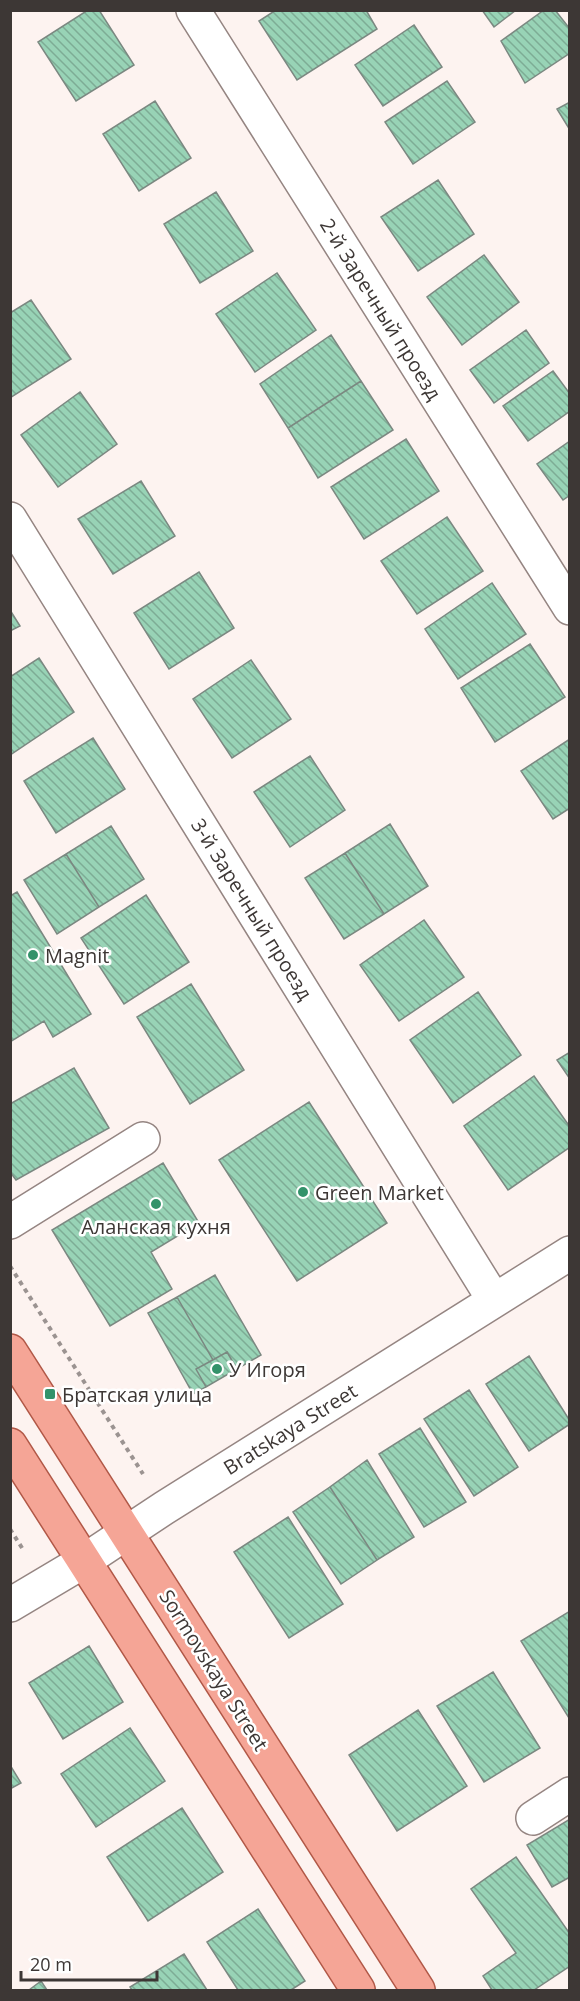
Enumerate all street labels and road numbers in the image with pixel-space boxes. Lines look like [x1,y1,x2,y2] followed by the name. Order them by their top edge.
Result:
[314,213,448,405] street label: 2-й Заречный проезд
[185,813,319,1005] street label: 3-й Заречный проезд
[218,1377,362,1481] street label: Bratskaya Street
[154,1584,274,1756] street label: Sormovskaya Street

